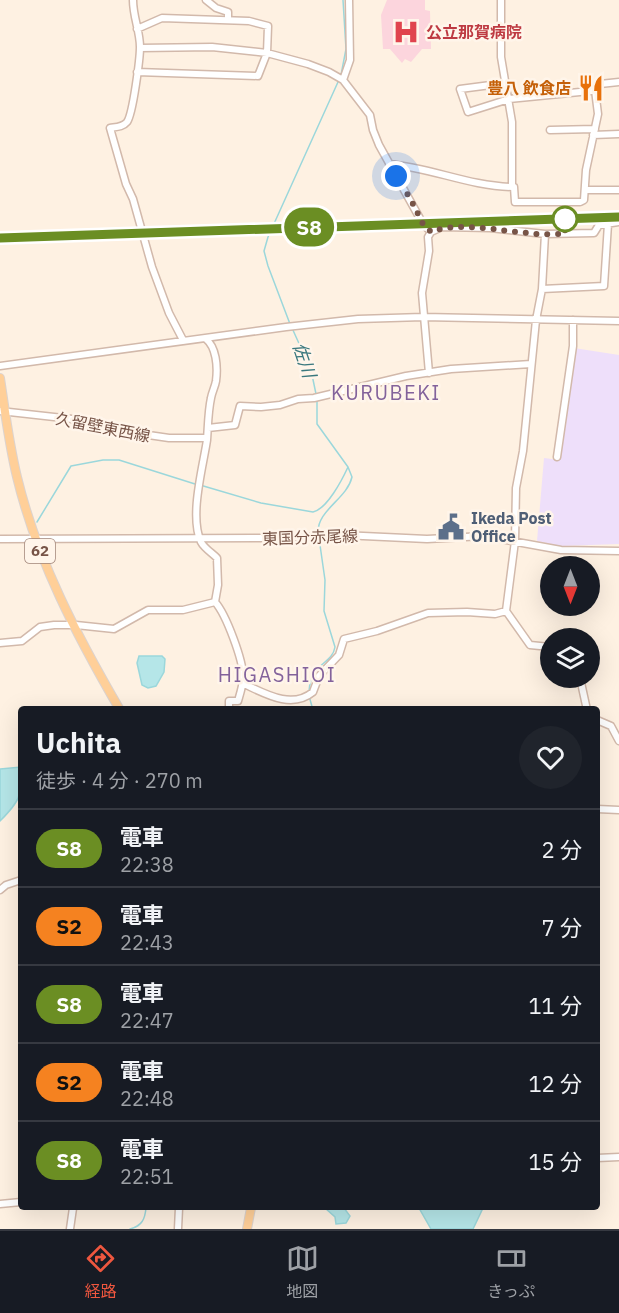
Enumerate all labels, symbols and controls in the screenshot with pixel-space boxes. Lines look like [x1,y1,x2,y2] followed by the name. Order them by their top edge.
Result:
[391,17,421,47] hospital icon: 公立那賀病院
[426,22,522,42] place label: 公立那賀病院
[576,73,606,103] restaurant icon: 豊八 飲食店
[487,78,571,98] place label: 豊八 飲食店
[381,161,411,191] your location
[552,206,578,232] unlabelled marker
[282,208,336,246] line badge: S8
[296,213,322,241] text: S8
[288,339,322,382] water label: 佐川
[331,379,441,406] district label: KURUBEKI
[54,408,152,446] street label: 久留壁東西線
[471,508,552,546] place label: Ikeda Post Office
[436,512,466,542] public building icon: Ikeda Post Office
[262,525,358,549] street label: 東国分赤尾線
[25,539,55,563] road number: 62
[540,556,600,616] north arrow
[540,556,600,688] map controls
[540,628,600,688] button: layers
[218,661,336,688] district label: HIGASHIOI
[36,724,121,761] text: Uchita
[519,726,582,789] button: heart
[36,767,203,794] text: 徒歩 · 4 分 · 270 m
[120,822,164,851] text: 電車
[56,834,82,862] text: S8
[542,835,582,864] text: 2 分
[120,851,174,878] text: 22:38
[120,900,164,929] text: 電車
[56,912,82,940] text: S2
[542,913,582,942] text: 7 分
[120,929,174,956] text: 22:43
[120,978,164,1007] text: 電車
[56,990,82,1018] text: S8
[528,991,582,1020] text: 11 分
[120,1007,174,1034] text: 22:47
[120,1056,164,1085] text: 電車
[56,1068,82,1096] text: S2
[528,1069,582,1098] text: 12 分
[120,1085,174,1112] text: 22:48
[120,1134,164,1163] text: 電車
[56,1146,82,1174] text: S8
[528,1147,582,1176] text: 15 分
[120,1163,174,1190] text: 22:51
[84,1242,117,1302] tab: 経路
[286,1242,319,1302] tab: 地図
[487,1242,535,1302] tab: きっぷ

